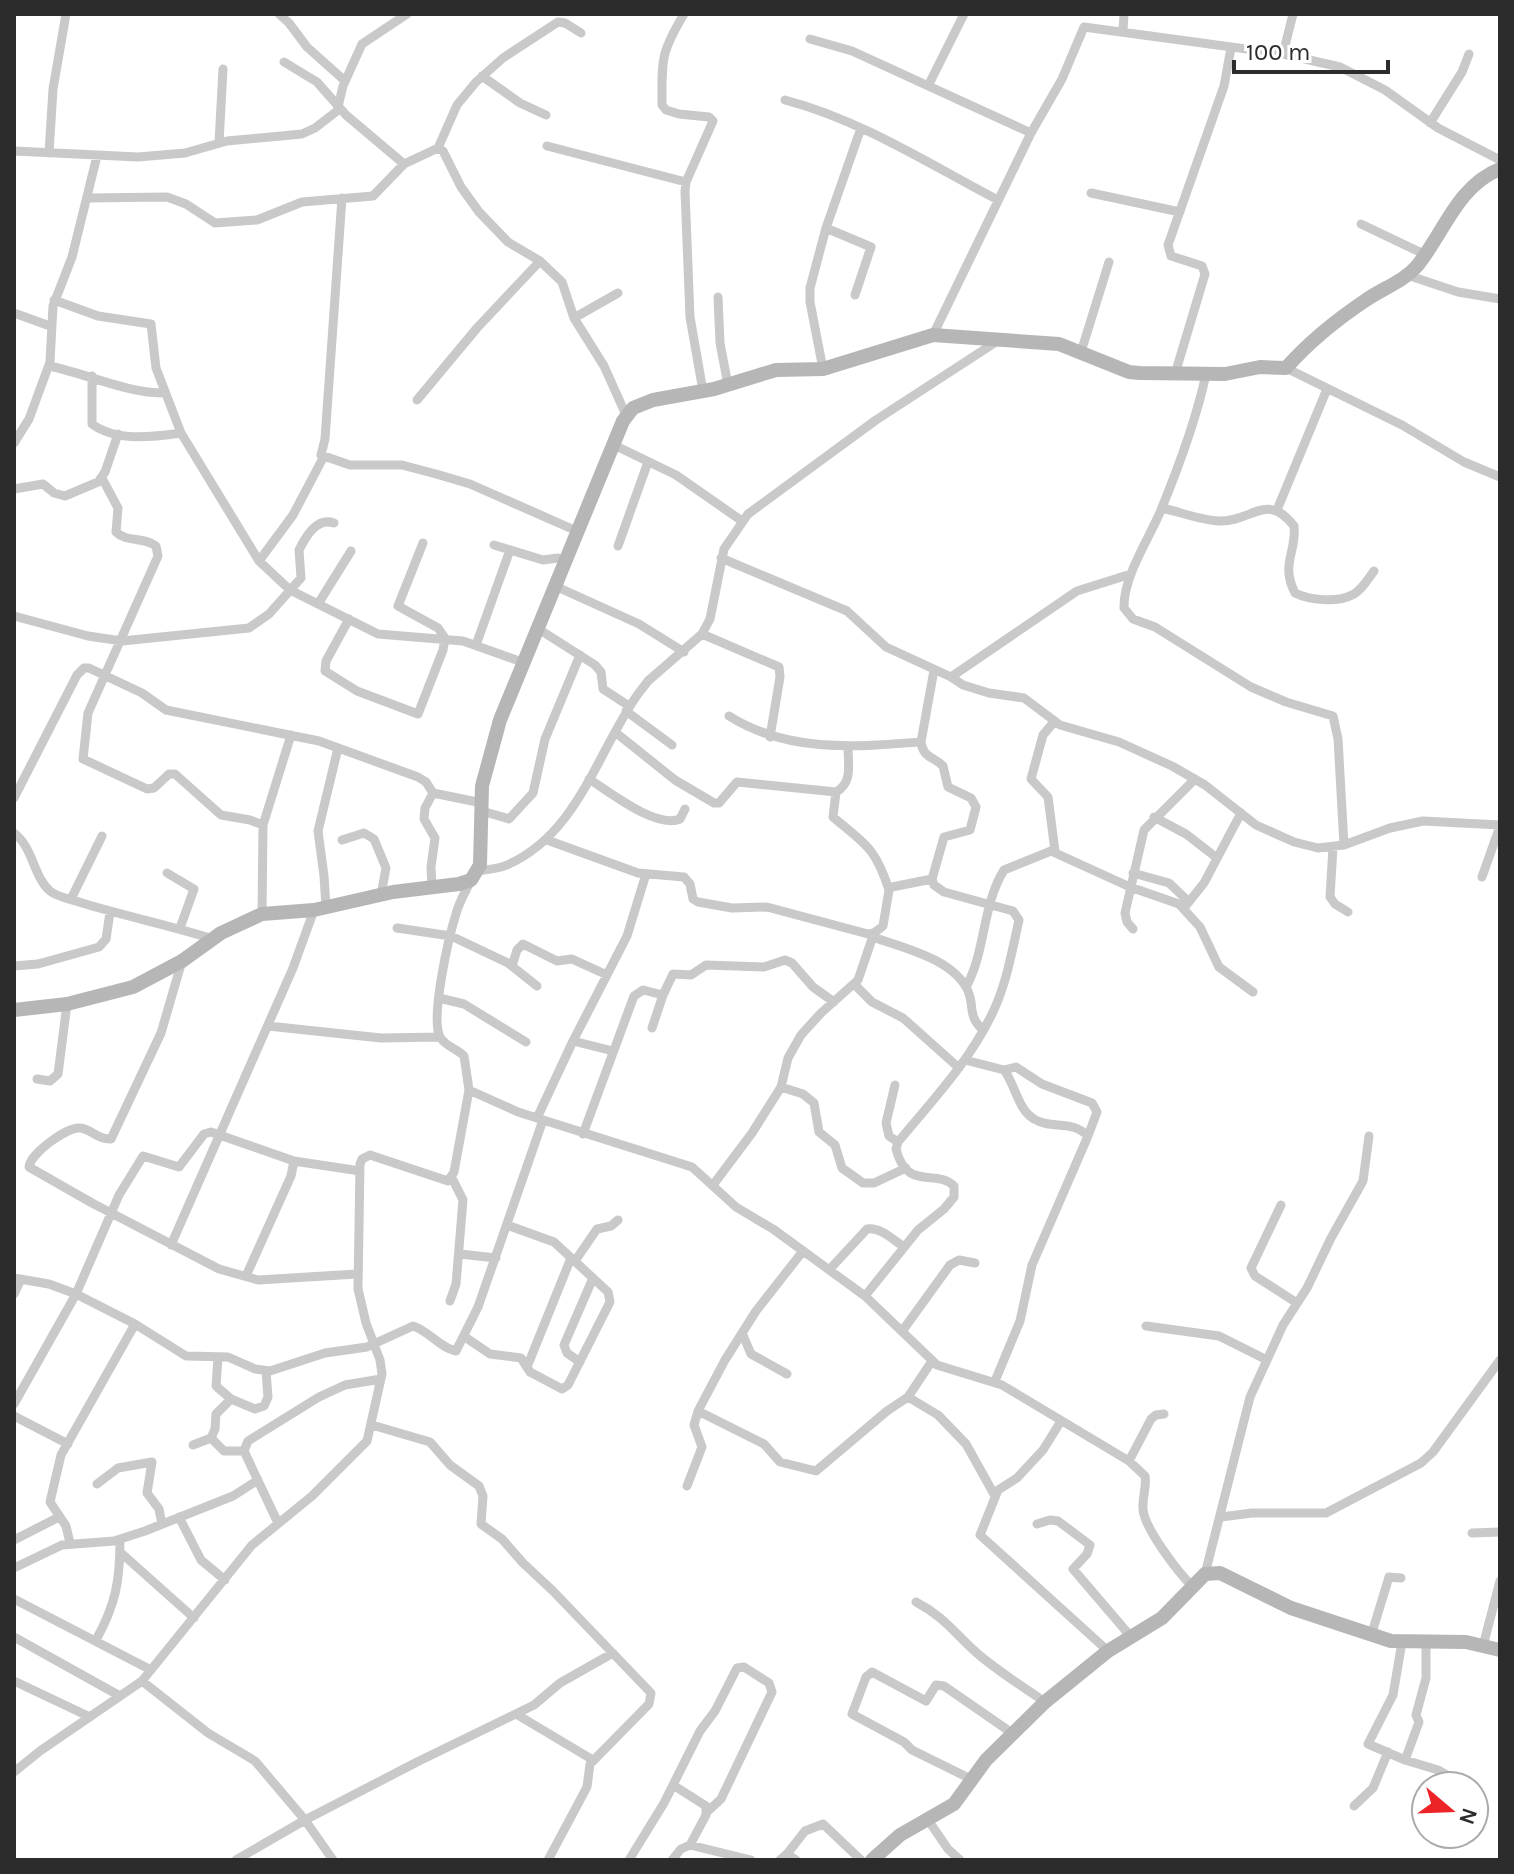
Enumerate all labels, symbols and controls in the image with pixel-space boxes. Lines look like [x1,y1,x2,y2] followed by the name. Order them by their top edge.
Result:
[1234,24,1388,74] scale bar
[1246,38,1311,66] text: 100 m
[1410,1770,1490,1850] north arrow
[1453,1804,1483,1828] text: N

